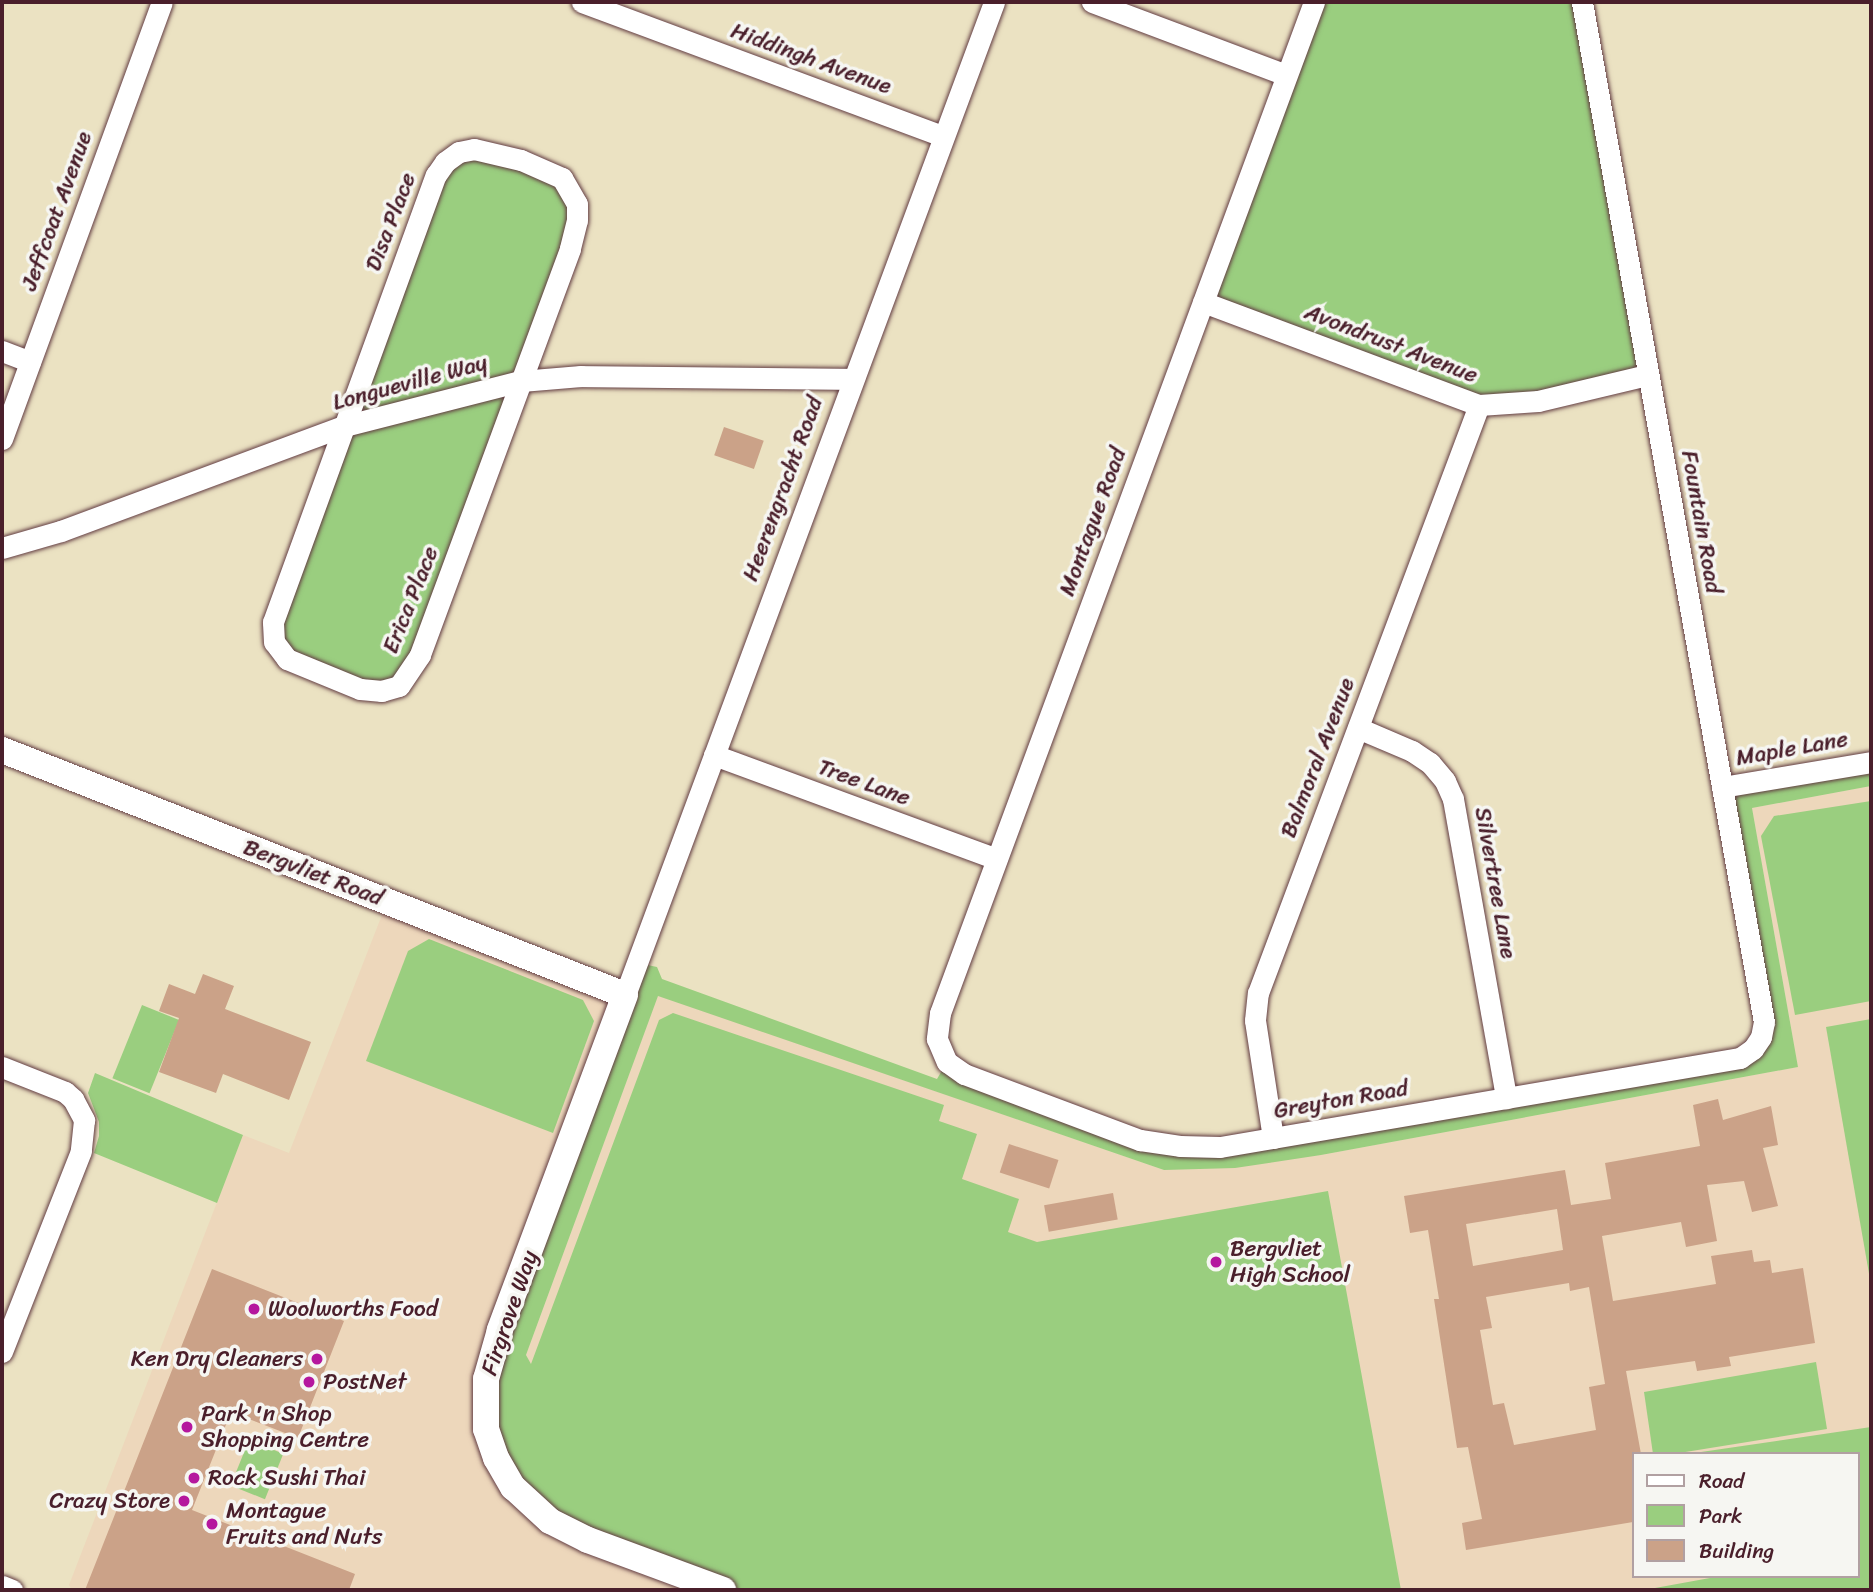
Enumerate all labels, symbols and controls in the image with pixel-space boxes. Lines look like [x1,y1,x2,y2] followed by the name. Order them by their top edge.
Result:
[727,17,895,101] street label: Hiddingh Avenue
[15,128,99,294] street label: Jeffcoat Avenue
[360,169,422,275] street label: Disa Place
[1301,298,1481,390] street label: Avondrust Avenue
[330,349,490,417] street label: Longueville Way
[737,393,829,585] street label: Heerengracht Road
[1053,444,1133,600] street label: Montague Road
[1675,448,1727,596] street label: Fountain Road
[377,542,445,658] street label: Erica Place
[1275,674,1361,842] street label: Balmoral Avenue
[1734,726,1850,772] street label: Maple Lane
[814,754,914,812] street label: Tree Lane
[1468,805,1522,961] street label: Silvertree Lane
[239,834,387,912] street label: Bergvliet Road
[1272,1075,1410,1125] street label: Greyton Road
[1230,1235,1350,1289] place label: Bergvliet High School
[476,1247,544,1379] street label: Firgrove Way
[1208,1254,1224,1270] marker: Bergvliet High School
[268,1295,438,1323] place label: Woolworths Food
[246,1301,262,1317] marker: Woolworths Food
[130,1345,303,1373] place label: Ken Dry Cleaners
[309,1351,325,1367] marker: Ken Dry Cleaners
[323,1368,407,1396] place label: PostNet
[301,1374,317,1390] marker: PostNet
[201,1400,370,1454] place label: Park 'n Shop Shopping Centre
[179,1419,195,1435] marker: Park 'n Shop Shopping Centre
[1632,1452,1859,1578] legend
[1699,1462,1744,1500] text: Road
[208,1464,368,1492] place label: Rock Sushi Thai
[186,1470,202,1486] marker: Rock Sushi Thai
[49,1487,170,1515] place label: Crazy Store
[176,1493,192,1509] marker: Crazy Store
[226,1497,383,1551] place label: Montague Fruits and Nuts
[1699,1497,1742,1535] text: Park
[204,1516,220,1532] marker: Montague Fruits and Nuts
[1699,1532,1774,1570] text: Building

